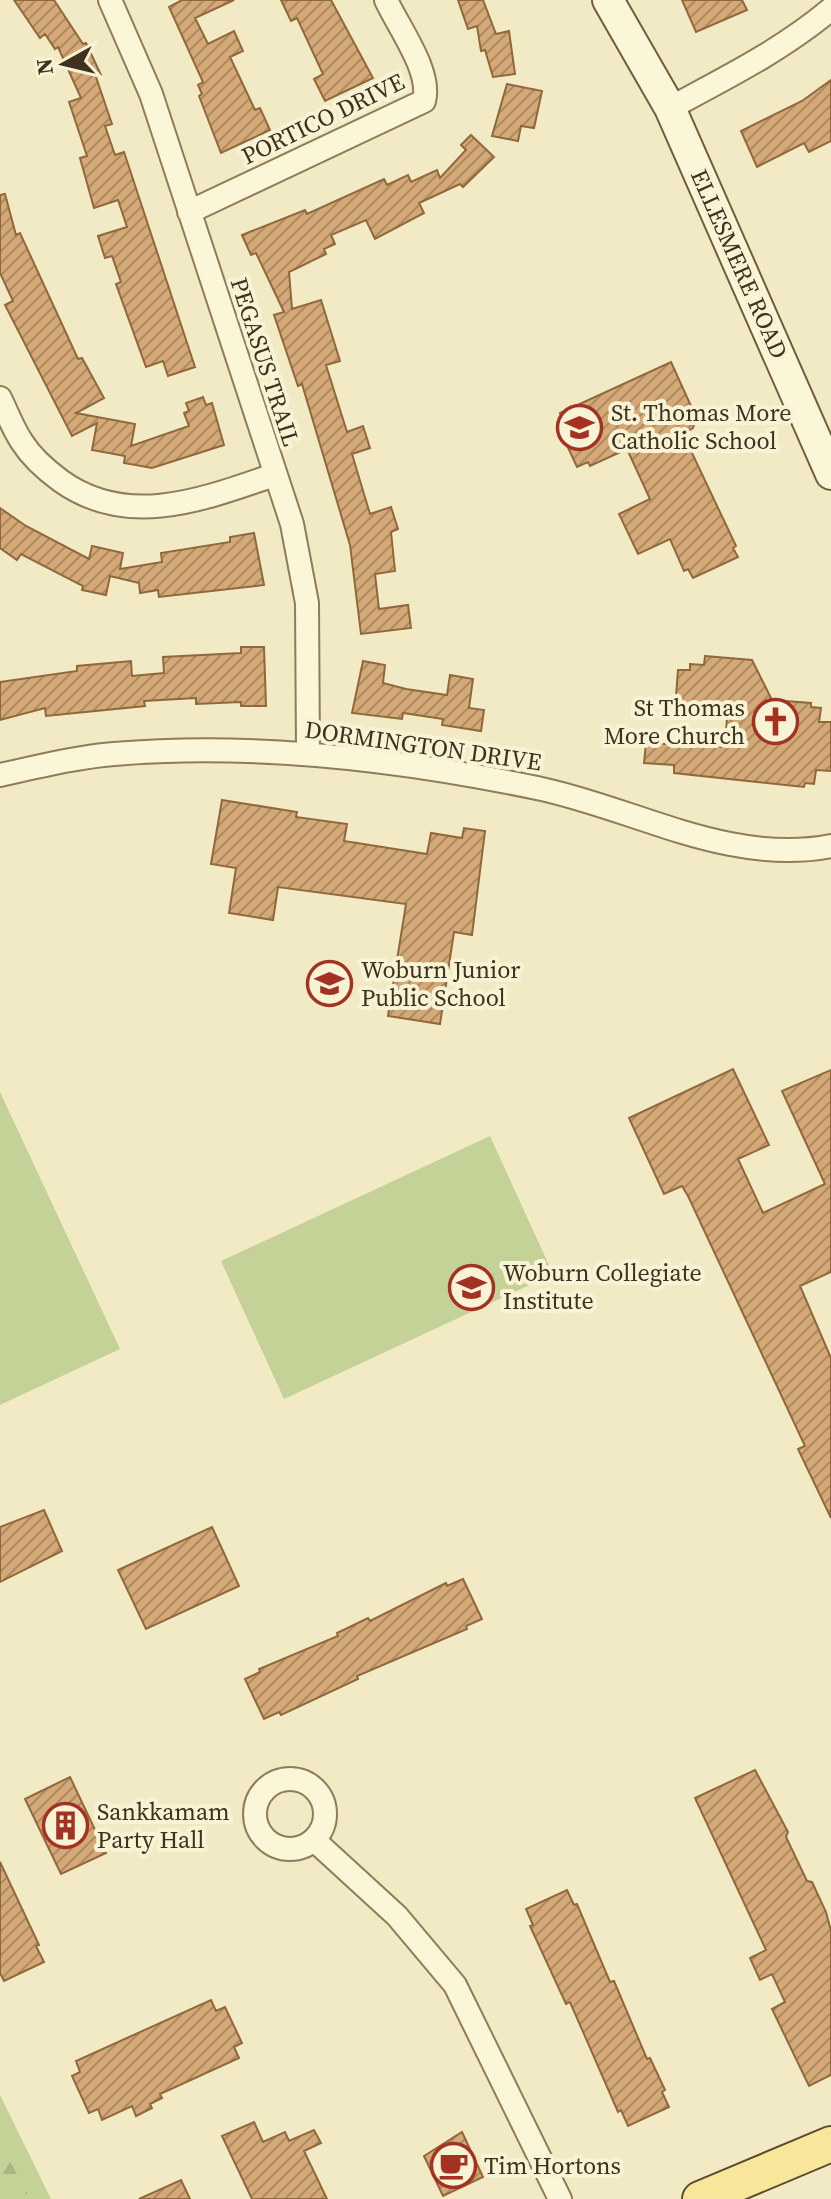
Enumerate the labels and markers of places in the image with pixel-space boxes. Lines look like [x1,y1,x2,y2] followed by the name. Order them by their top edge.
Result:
[611,396,792,457] place label: St. Thomas More Catholic School
[556,403,604,451] school or university icon: St. Thomas More Catholic School
[604,691,745,752] place label: St Thomas More Church
[752,698,800,746] church icon: St Thomas More Church
[361,953,520,1014] place label: Woburn Junior Public School
[306,960,354,1008] school or university icon: Woburn Junior Public School
[503,1256,702,1317] place label: Woburn Collegiate Institute
[448,1263,496,1311] school or university icon: Woburn Collegiate Institute
[97,1795,230,1856] place label: Sankkamam Party Hall
[42,1802,90,1850] building icon: Sankkamam Party Hall
[429,2142,477,2190] cafe icon: Tim Hortons
[484,2149,621,2182] place label: Tim Hortons

